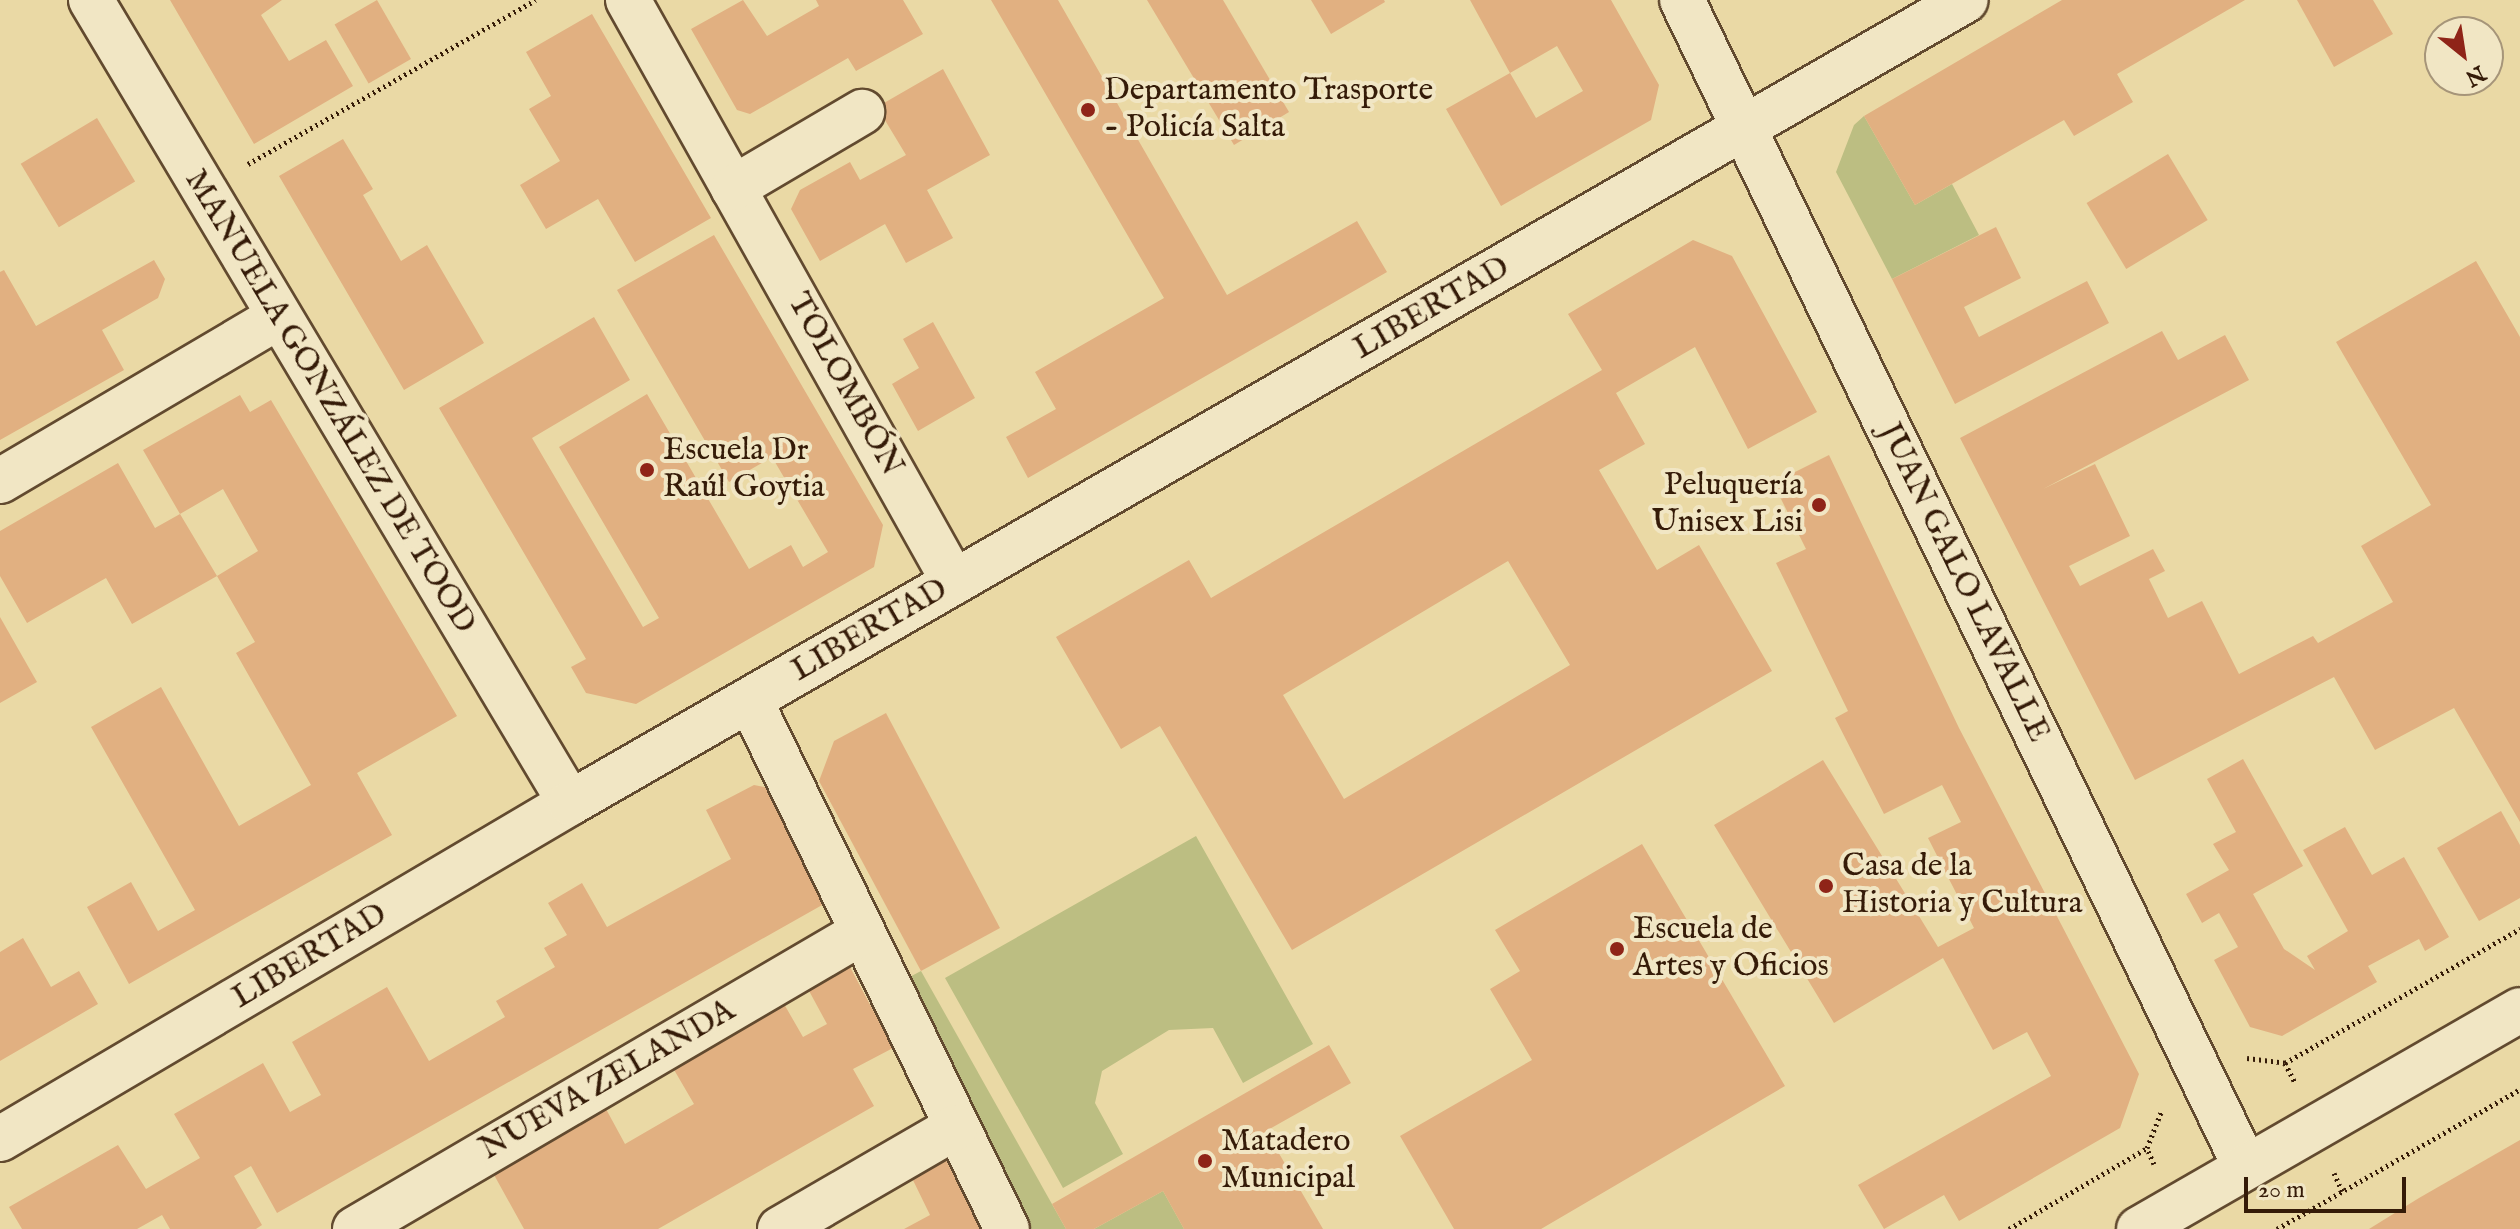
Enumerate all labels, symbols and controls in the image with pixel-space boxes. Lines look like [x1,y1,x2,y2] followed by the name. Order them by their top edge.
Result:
[2424,16,2504,96] north arrow
[2460,58,2490,92] text: N
[1104,73,1433,148] place label: Departamento Trasporte - Policía Salta
[1079,101,1097,119] marker: Departamento Trasporte - Policía Salta
[175,163,483,641] street label: MANUELA GONZÁLEZ DE TOOD
[1347,249,1517,369] street label: LIBERTAD
[778,287,910,483] street label: TOLOMBÓN
[1869,417,2057,749] street label: JUAN GALO LAVALLE
[663,433,825,508] place label: Escuela Dr Raúl Goytia
[638,461,656,479] marker: Escuela Dr Raúl Goytia
[1651,468,1803,543] place label: Peluquería Unisex Lisi
[1810,496,1828,514] marker: Peluquería Unisex Lisi
[785,571,955,691] street label: LIBERTAD
[1842,849,2083,924] place label: Casa de la Historia y Cultura
[1817,877,1835,895] marker: Casa de la Historia y Cultura
[226,896,394,1018] street label: LIBERTAD
[1633,912,1829,987] place label: Escuela de Artes y Oficios
[1608,940,1626,958] marker: Escuela de Artes y Oficios
[474,992,742,1170] street label: NUEVA ZELANDA
[1221,1124,1355,1199] place label: Matadero Municipal
[1196,1152,1214,1170] marker: Matadero Municipal
[2248,1161,2410,1211] scale bar
[2258,1175,2305,1206] text: 20 m

